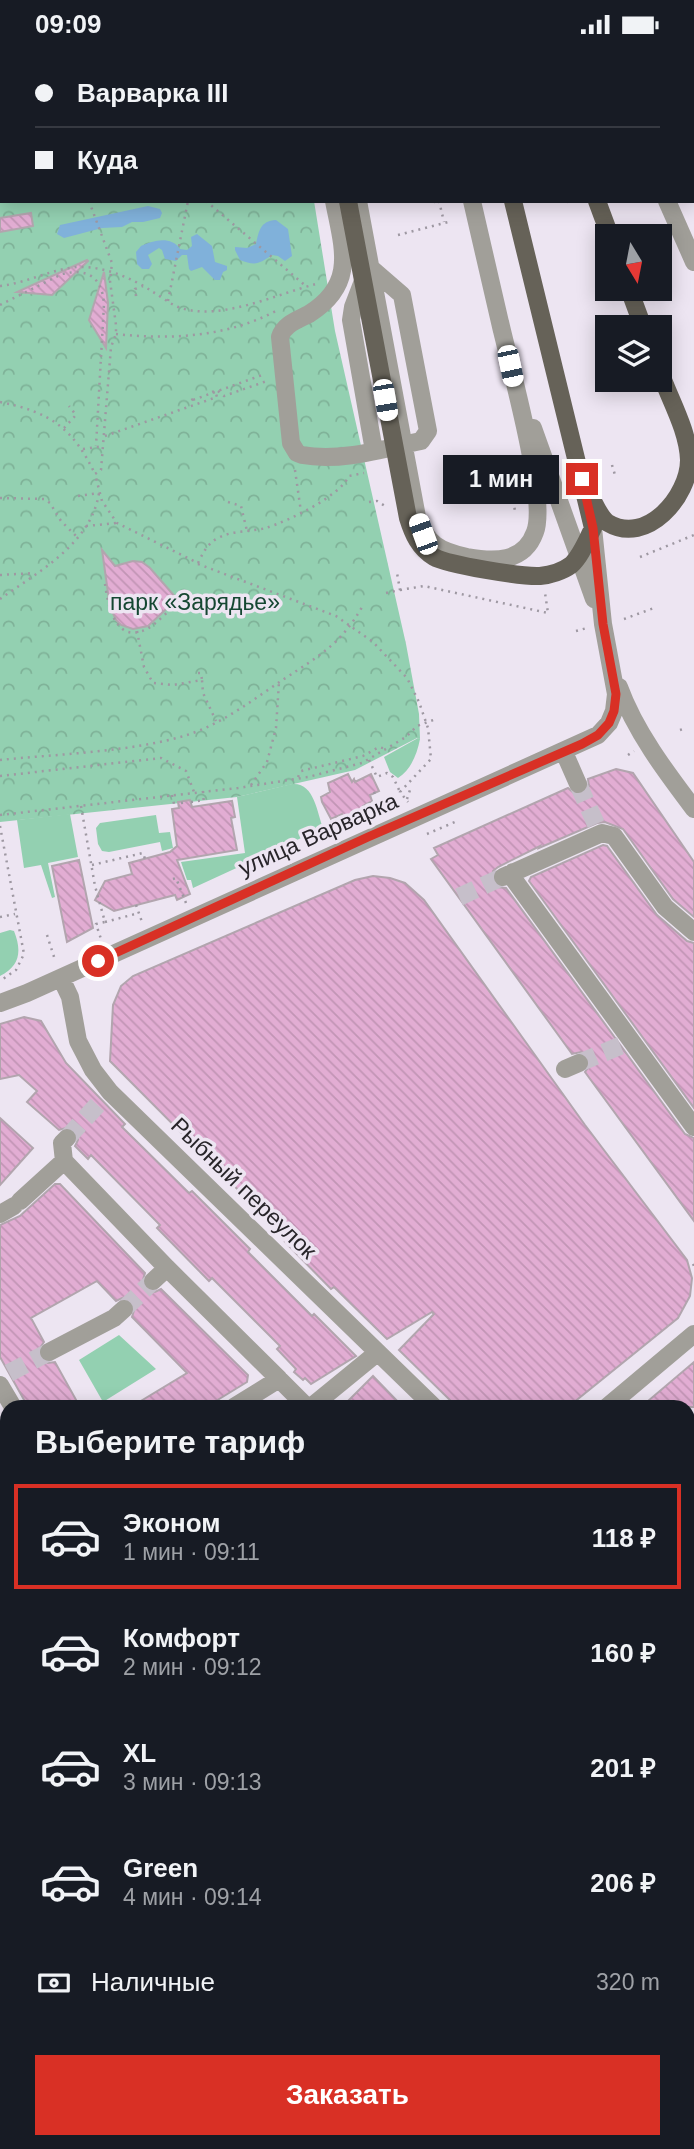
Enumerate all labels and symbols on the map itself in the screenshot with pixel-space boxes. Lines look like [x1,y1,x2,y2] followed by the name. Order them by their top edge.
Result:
[595,224,672,301] north arrow
[496,343,525,389] car
[372,377,399,423] car
[442,455,558,503] callout: 1 мин
[566,463,598,495] route end
[406,511,441,557] car
[110,589,280,615] park label: парк «Зарядье»
[234,787,402,881] street label: улица Варварка
[82,945,114,977] route start
[166,1112,323,1265] street label: Рыбный переулок

